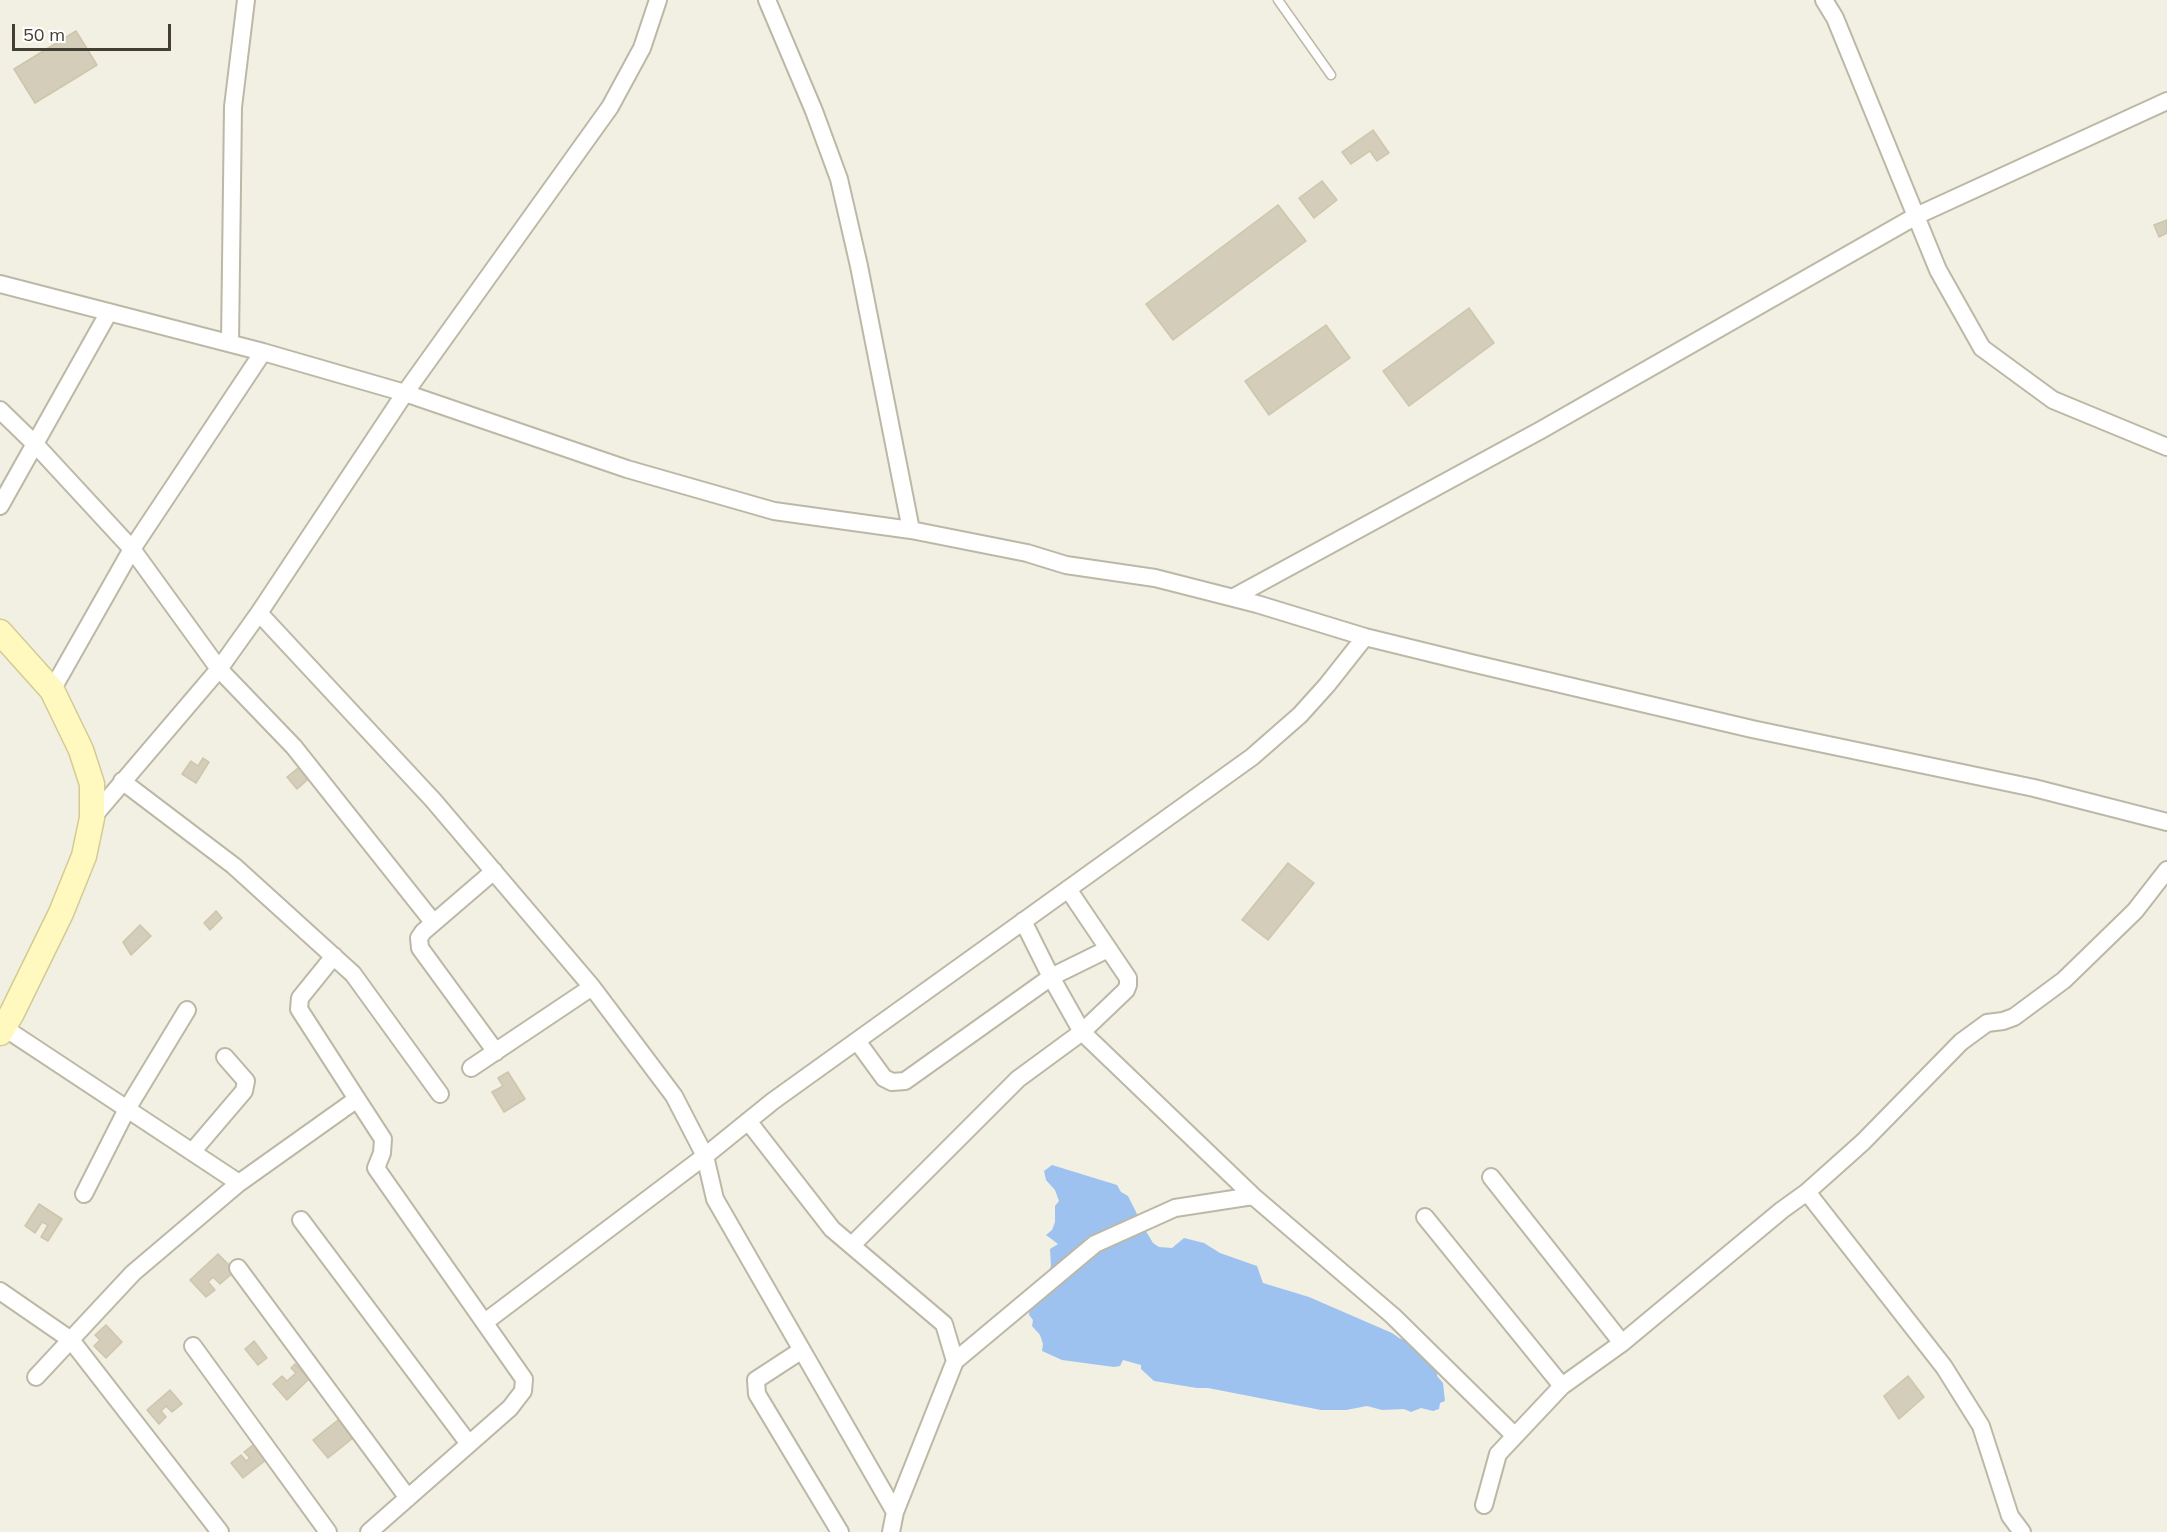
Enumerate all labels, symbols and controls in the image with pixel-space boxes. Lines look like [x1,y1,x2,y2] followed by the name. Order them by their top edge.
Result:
[15,12,174,50] scale bar
[23,23,65,46] text: 50 m

